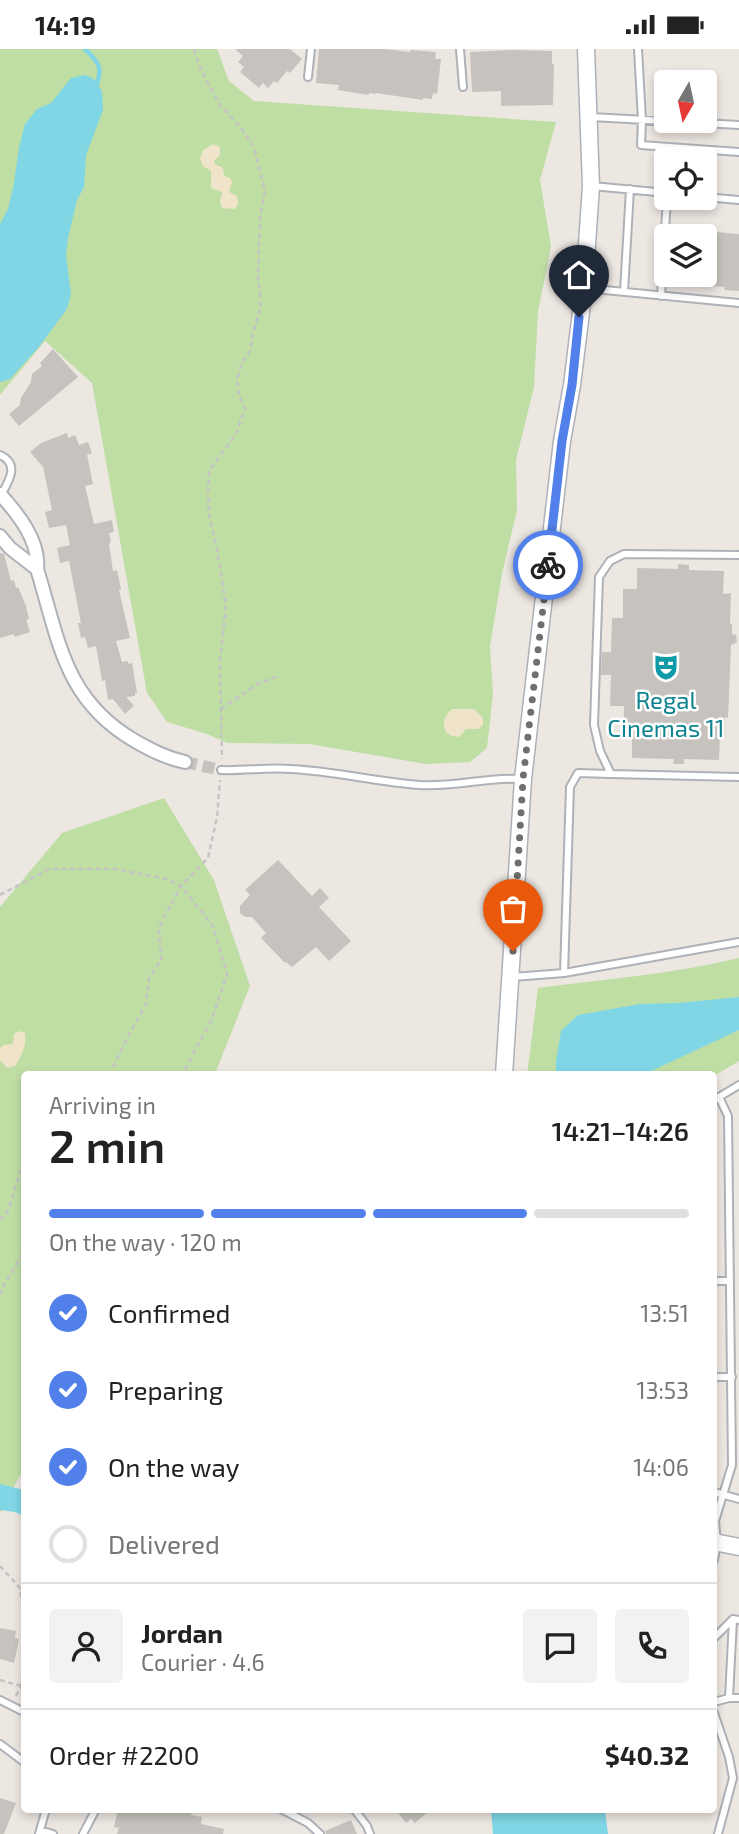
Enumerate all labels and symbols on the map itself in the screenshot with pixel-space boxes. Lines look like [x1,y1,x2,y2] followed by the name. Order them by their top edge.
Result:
[654,70,718,133] north arrow
[549,245,609,317] pin
[513,530,583,600] courier
[651,652,681,682] theatre icon: Regal Cinemas 11
[607,685,725,742] place label: Regal Cinemas 11
[483,879,543,951] pin

